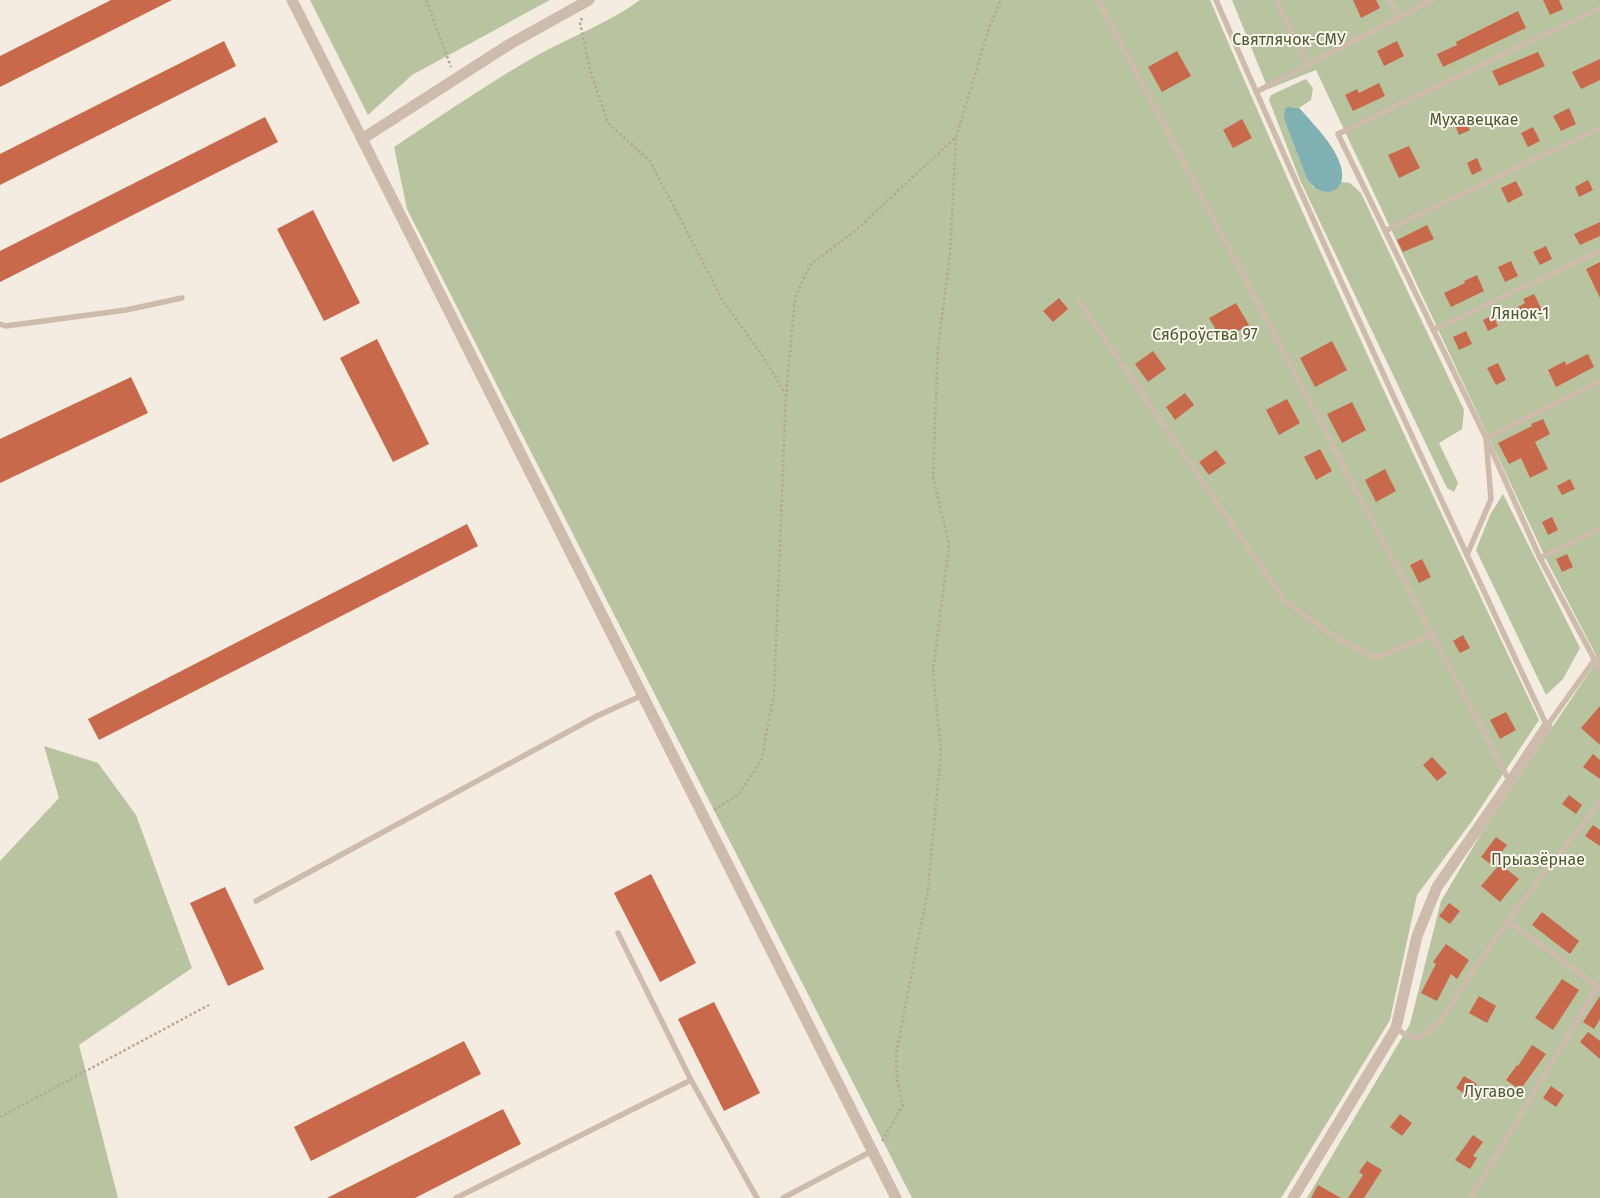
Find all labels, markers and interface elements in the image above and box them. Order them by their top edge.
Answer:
park label: Святлячок-СМУ [1232,30,1346,49]
park label: Мухавецкае [1429,110,1519,129]
park label: Лянок-1 [1491,304,1549,323]
park label: Сяброўства 97 [1152,325,1258,344]
park label: Прыазёрнае [1491,850,1585,869]
park label: Лугавое [1464,1082,1524,1101]

